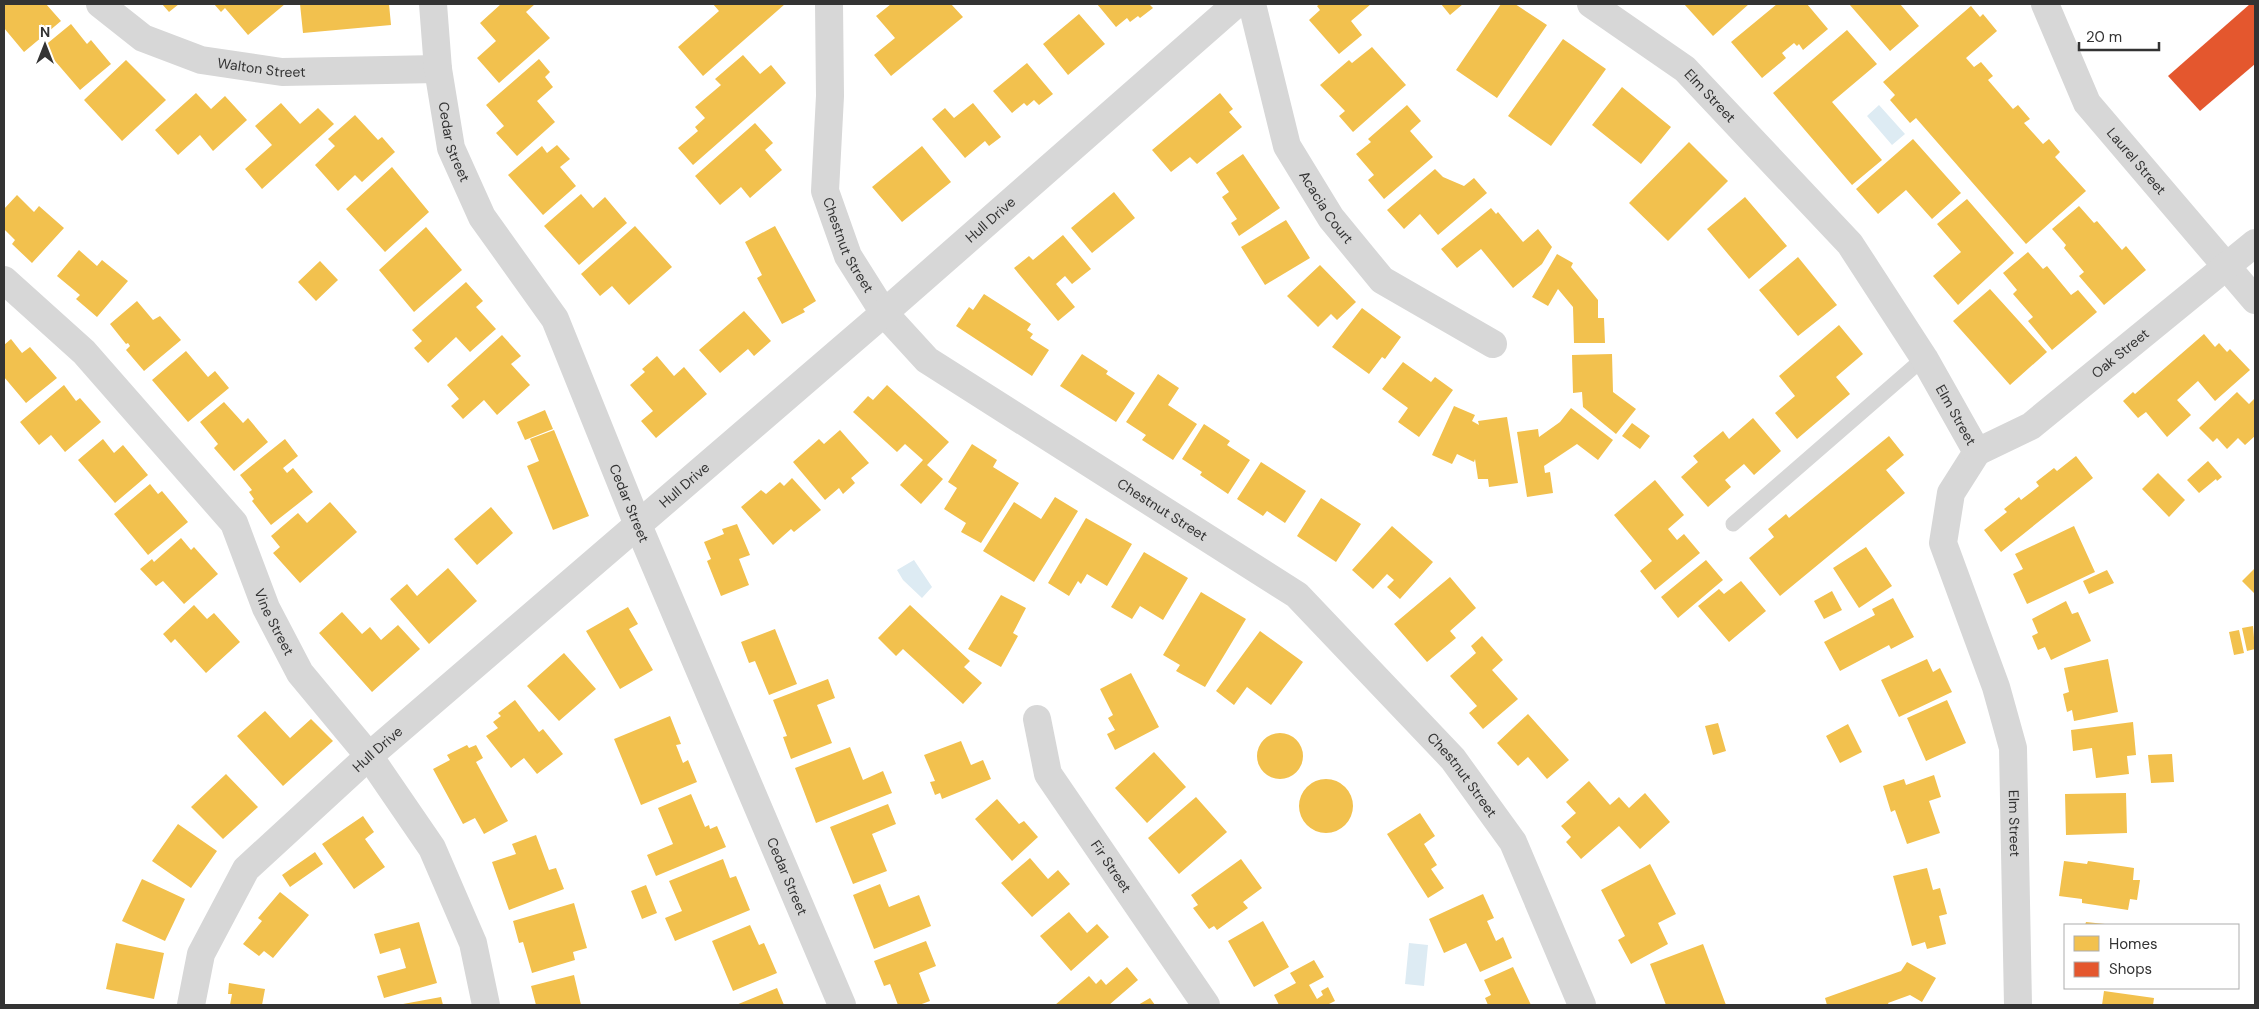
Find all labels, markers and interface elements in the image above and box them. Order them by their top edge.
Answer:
north arrow [20,20,70,70]
scale bar [2079,20,2159,52]
text: N [40,23,50,41]
text: 20 m [2086,27,2122,47]
street label: Walton Street [216,54,306,81]
street label: Elm Street [1681,65,1740,126]
street label: Cedar Street [435,100,474,185]
street label: Laurel Street [2103,124,2170,198]
street label: Acacia Court [1295,167,1357,247]
street label: Hull Drive [962,193,1019,246]
street label: Chestnut Street [819,195,878,296]
street label: Oak Street [2088,324,2153,382]
street label: Elm Street [1932,381,1980,448]
street label: Hull Drive [655,458,713,511]
street label: Cedar Street [605,461,653,545]
street label: Chestnut Street [1114,474,1211,545]
street label: Vine Street [251,586,298,658]
street label: Hull Drive [349,722,406,776]
street label: Chestnut Street [1423,728,1501,821]
street label: Elm Street [2005,790,2024,857]
street label: Cedar Street [763,834,812,918]
street label: Fir Street [1087,837,1135,896]
legend [2064,924,2239,989]
text: Homes [2109,934,2158,954]
text: Shops [2109,959,2152,979]

